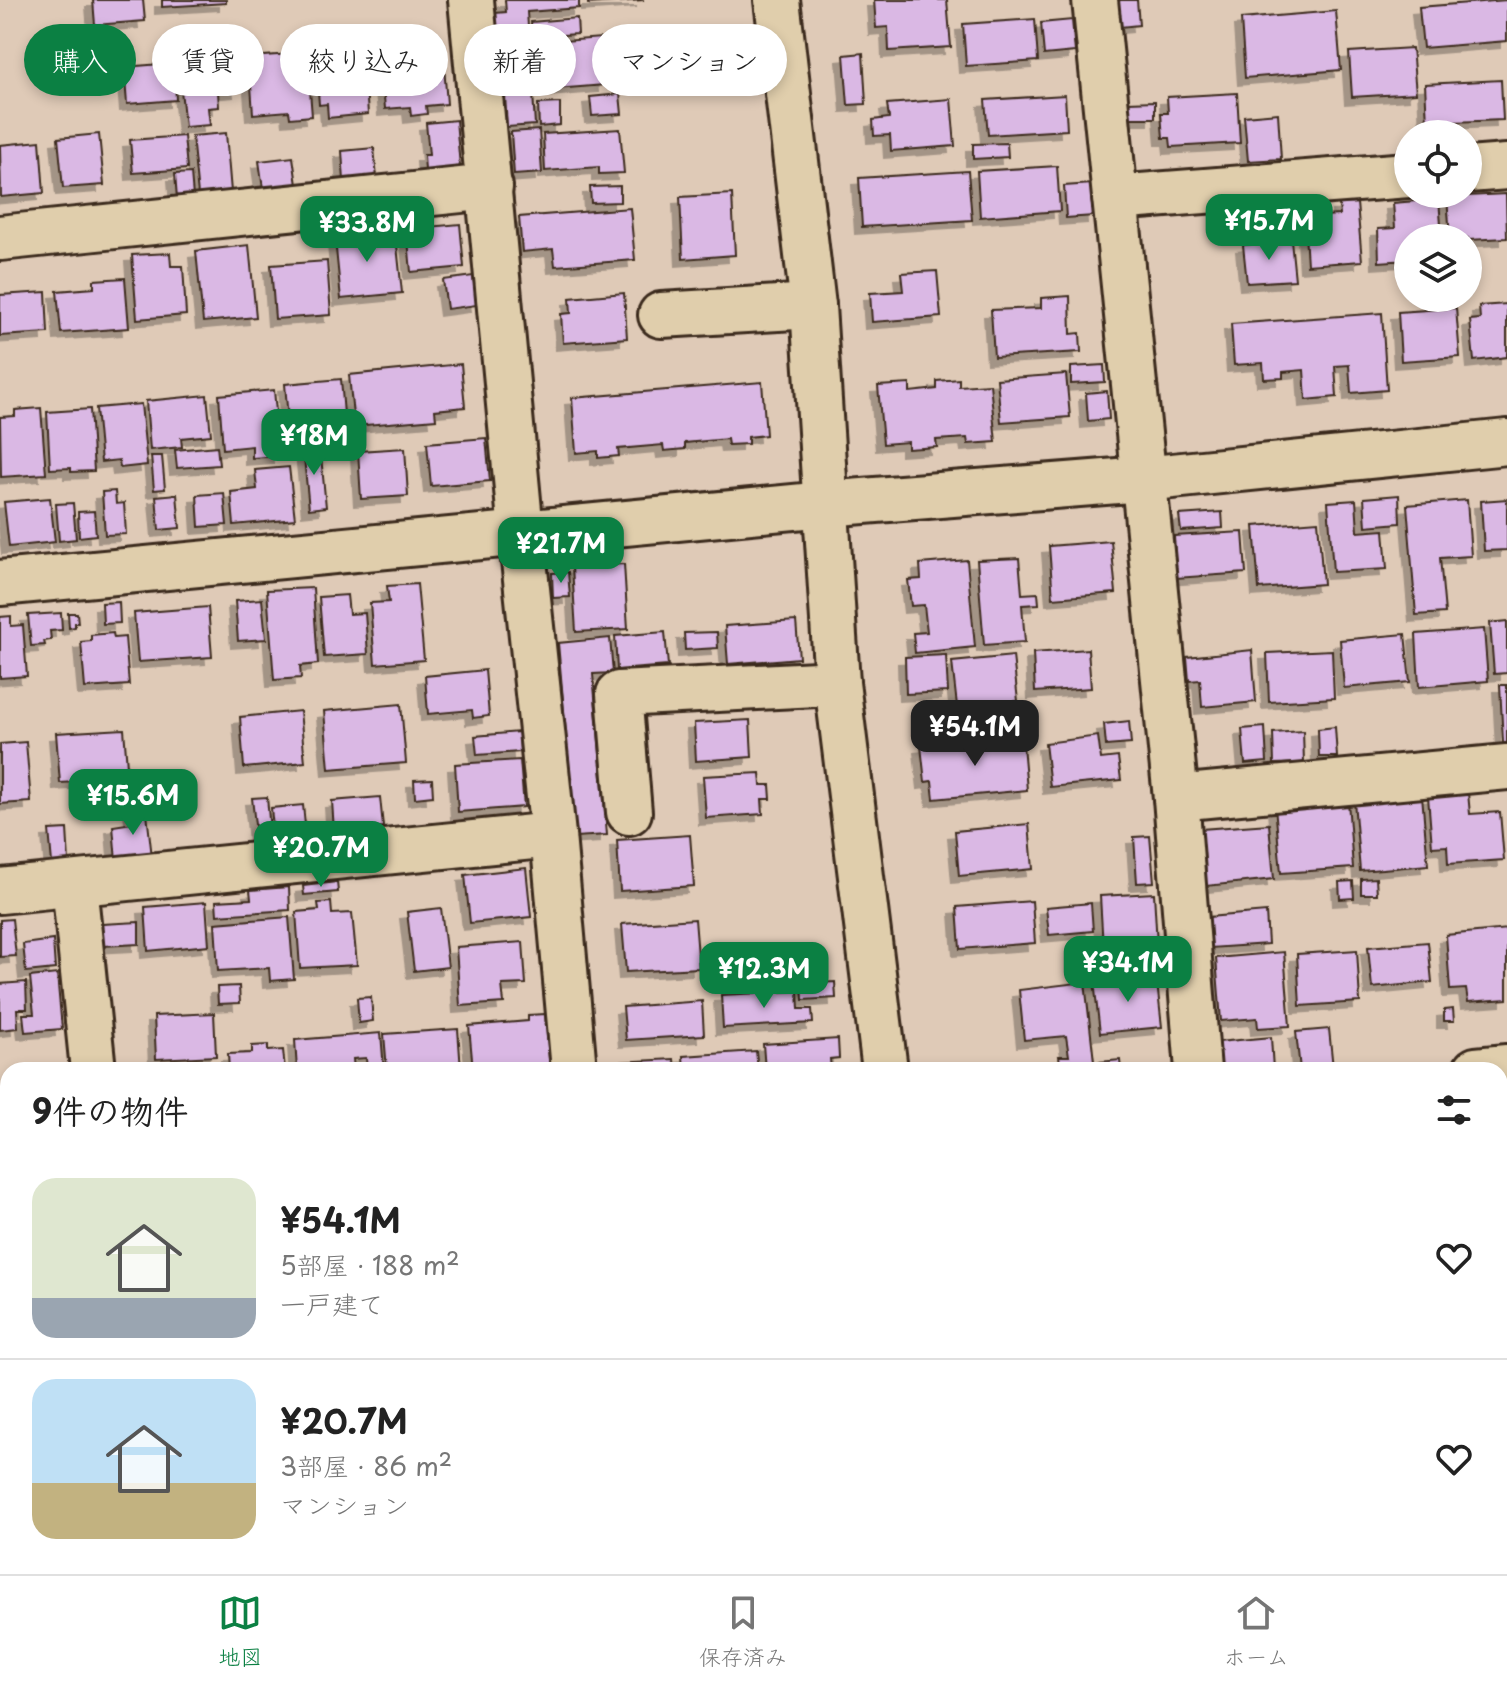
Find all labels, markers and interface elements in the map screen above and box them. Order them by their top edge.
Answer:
chip: 購入 [24,24,136,96]
chip: 賃貸 [152,24,264,96]
chip: 絞り込み [280,24,448,96]
chip: 新着 [464,24,576,96]
chip: マンション [592,24,787,96]
map controls [1394,120,1482,312]
button: locate [1394,120,1482,208]
pin: ¥15.7M [1204,194,1334,262]
pin: ¥33.8M [302,196,432,264]
text: ¥15.7M [1224,200,1314,239]
text: ¥33.8M [318,202,416,241]
button: layers [1394,224,1482,312]
pin: ¥18M [267,409,361,477]
text: ¥18M [279,415,349,454]
pin: ¥21.7M [496,517,626,585]
text: ¥21.7M [516,523,606,562]
pin: ¥54.1M [910,700,1040,768]
text: ¥54.1M [929,706,1021,745]
pin: ¥15.6M [68,769,198,837]
text: ¥15.6M [87,775,179,814]
pin: ¥20.7M [256,821,386,889]
text: ¥20.7M [272,827,370,866]
pin: ¥34.1M [1063,936,1193,1004]
pin: ¥12.3M [699,942,829,1010]
text: ¥34.1M [1082,942,1174,981]
text: ¥12.3M [718,948,810,987]
text: 9件の物件 [32,1084,188,1136]
icon: filters [1432,1088,1476,1132]
text: ¥54.1M [280,1193,401,1245]
icon: home [96,1210,192,1306]
icon: heart [1432,1236,1476,1280]
text: 5部屋 · 188 m² [280,1245,460,1284]
text: 一戸建て [280,1284,384,1323]
text: ¥20.7M [280,1394,408,1446]
icon: home [96,1411,192,1507]
icon: heart [1432,1437,1476,1481]
text: 3部屋 · 86 m² [280,1446,452,1485]
text: マンション [280,1485,409,1524]
tab: 地図 [218,1591,262,1672]
tab: 保存済み [699,1591,787,1672]
tab: ホーム [1224,1591,1289,1672]

